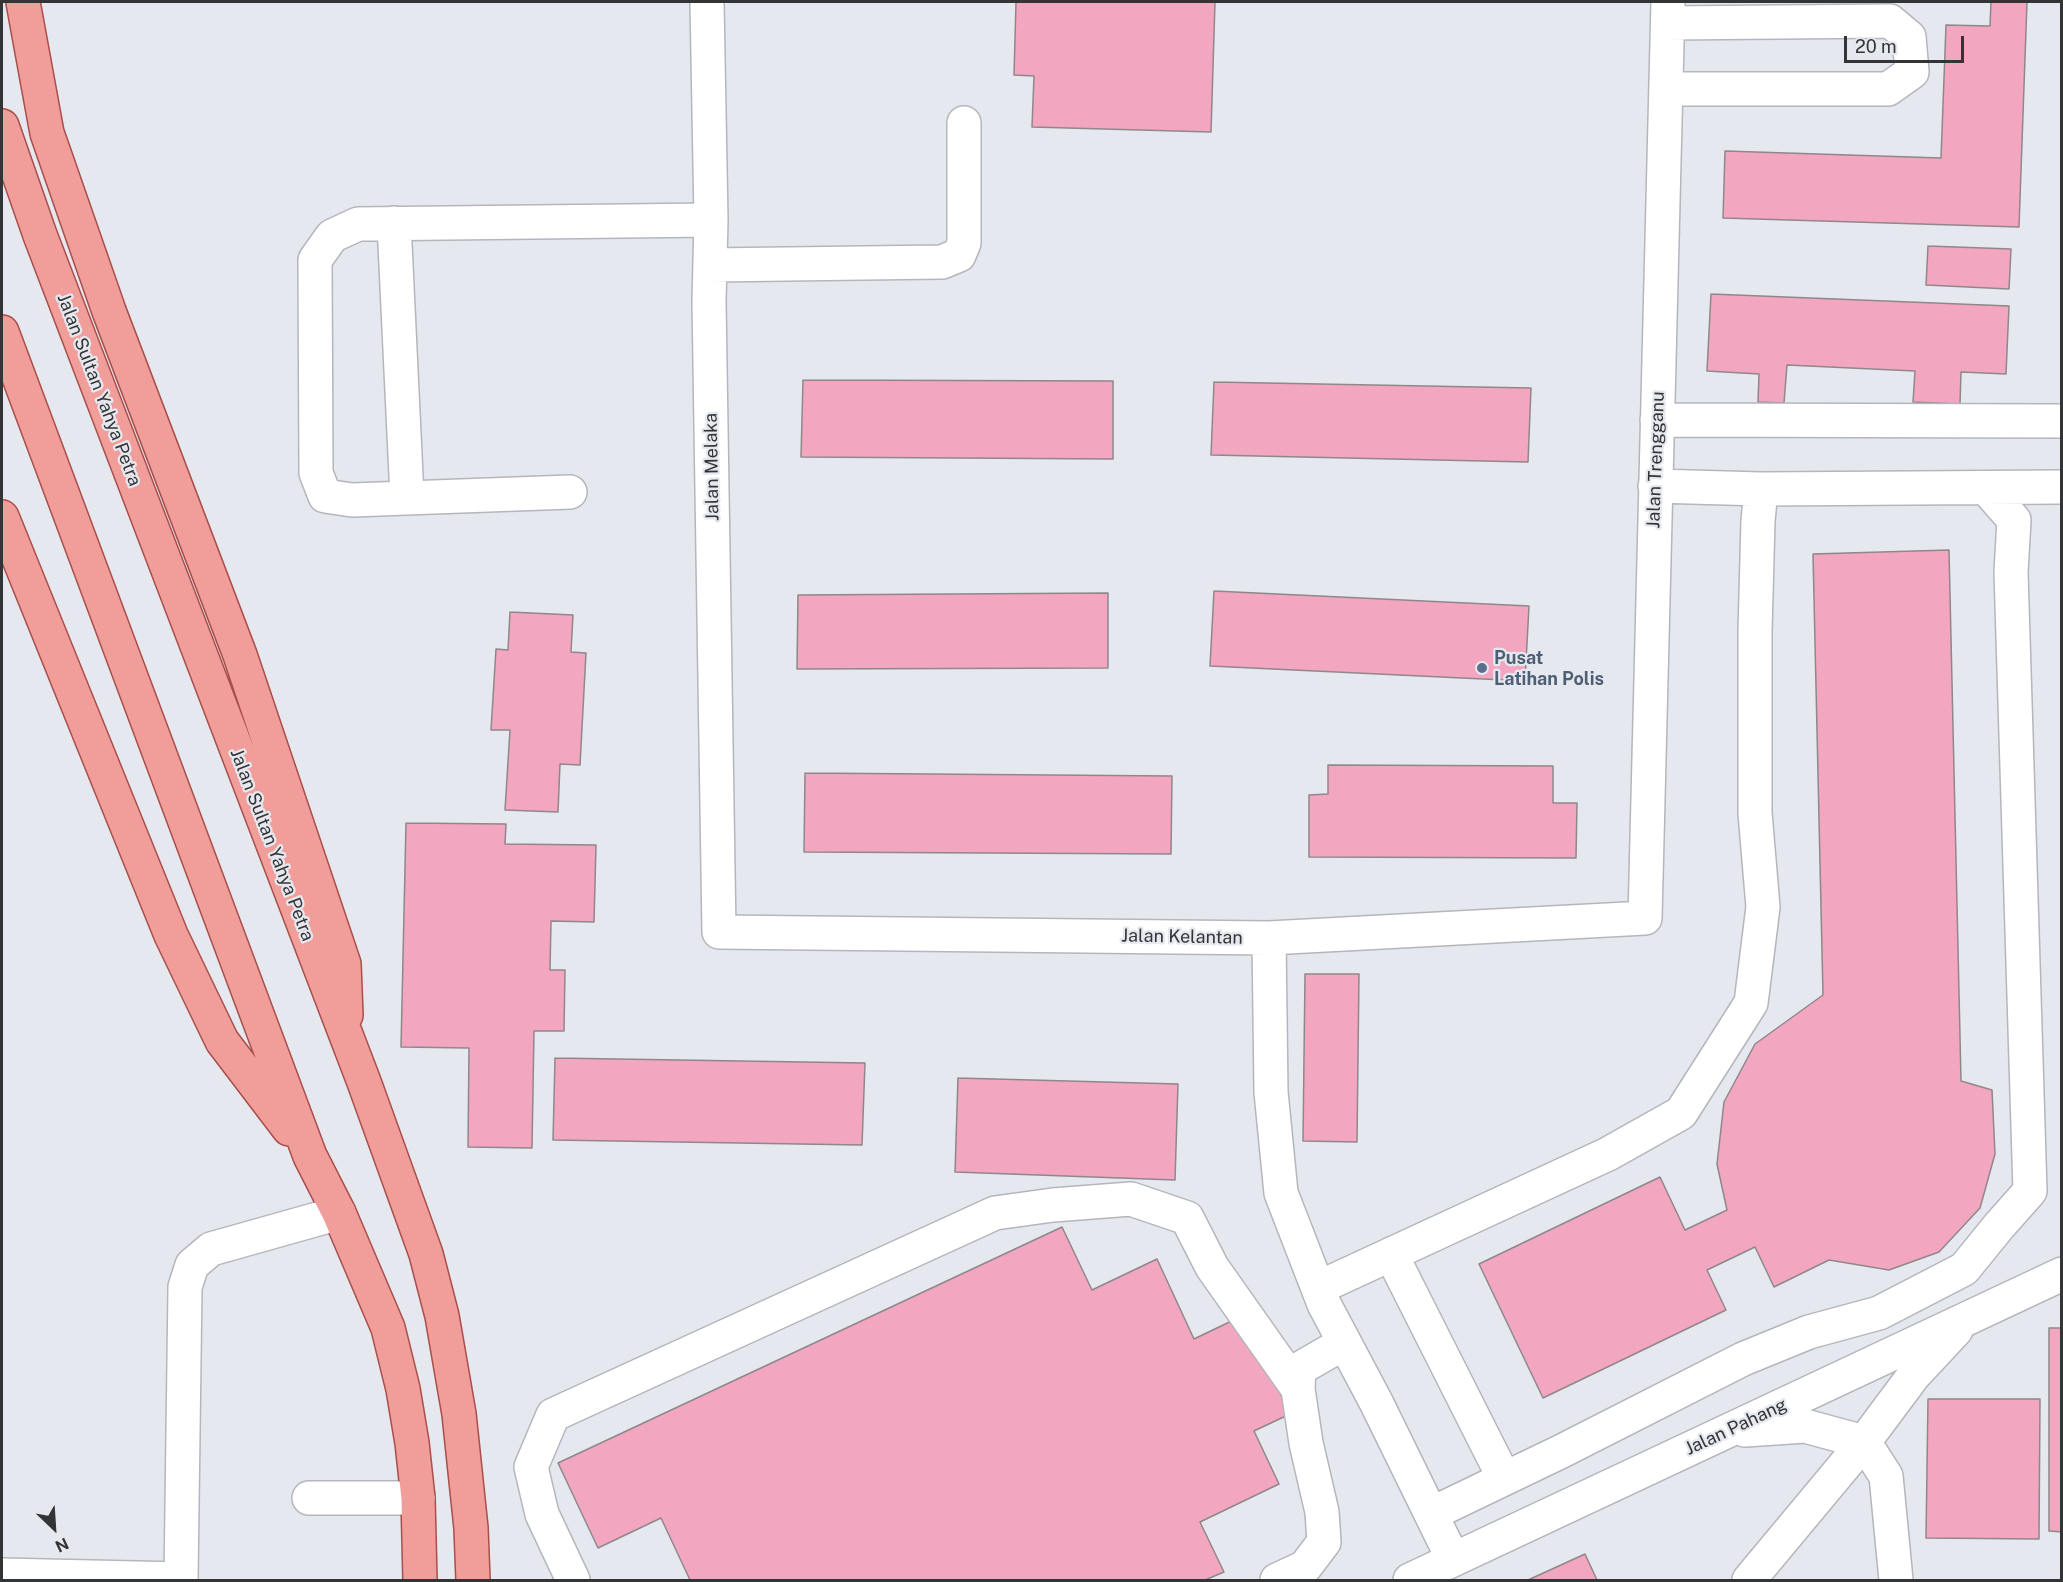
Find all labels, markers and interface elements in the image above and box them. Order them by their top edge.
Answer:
scale bar [1847,24,1967,62]
text: 20 m [1855,36,1897,57]
street label: Jalan Sultan Yahya Petra [52,291,146,489]
street label: Jalan Trengganu [1643,391,1669,529]
street label: Jalan Melaka [700,413,724,521]
place label: Pusat Latihan Polis [1494,647,1604,690]
marker: Pusat Latihan Polis [1475,661,1489,675]
street label: Jalan Sultan Yahya Petra [225,746,319,944]
street label: Jalan Kelantan [1121,925,1243,949]
street label: Jalan Pahang [1682,1394,1790,1460]
north arrow [24,1498,84,1558]
text: N [52,1534,72,1556]

